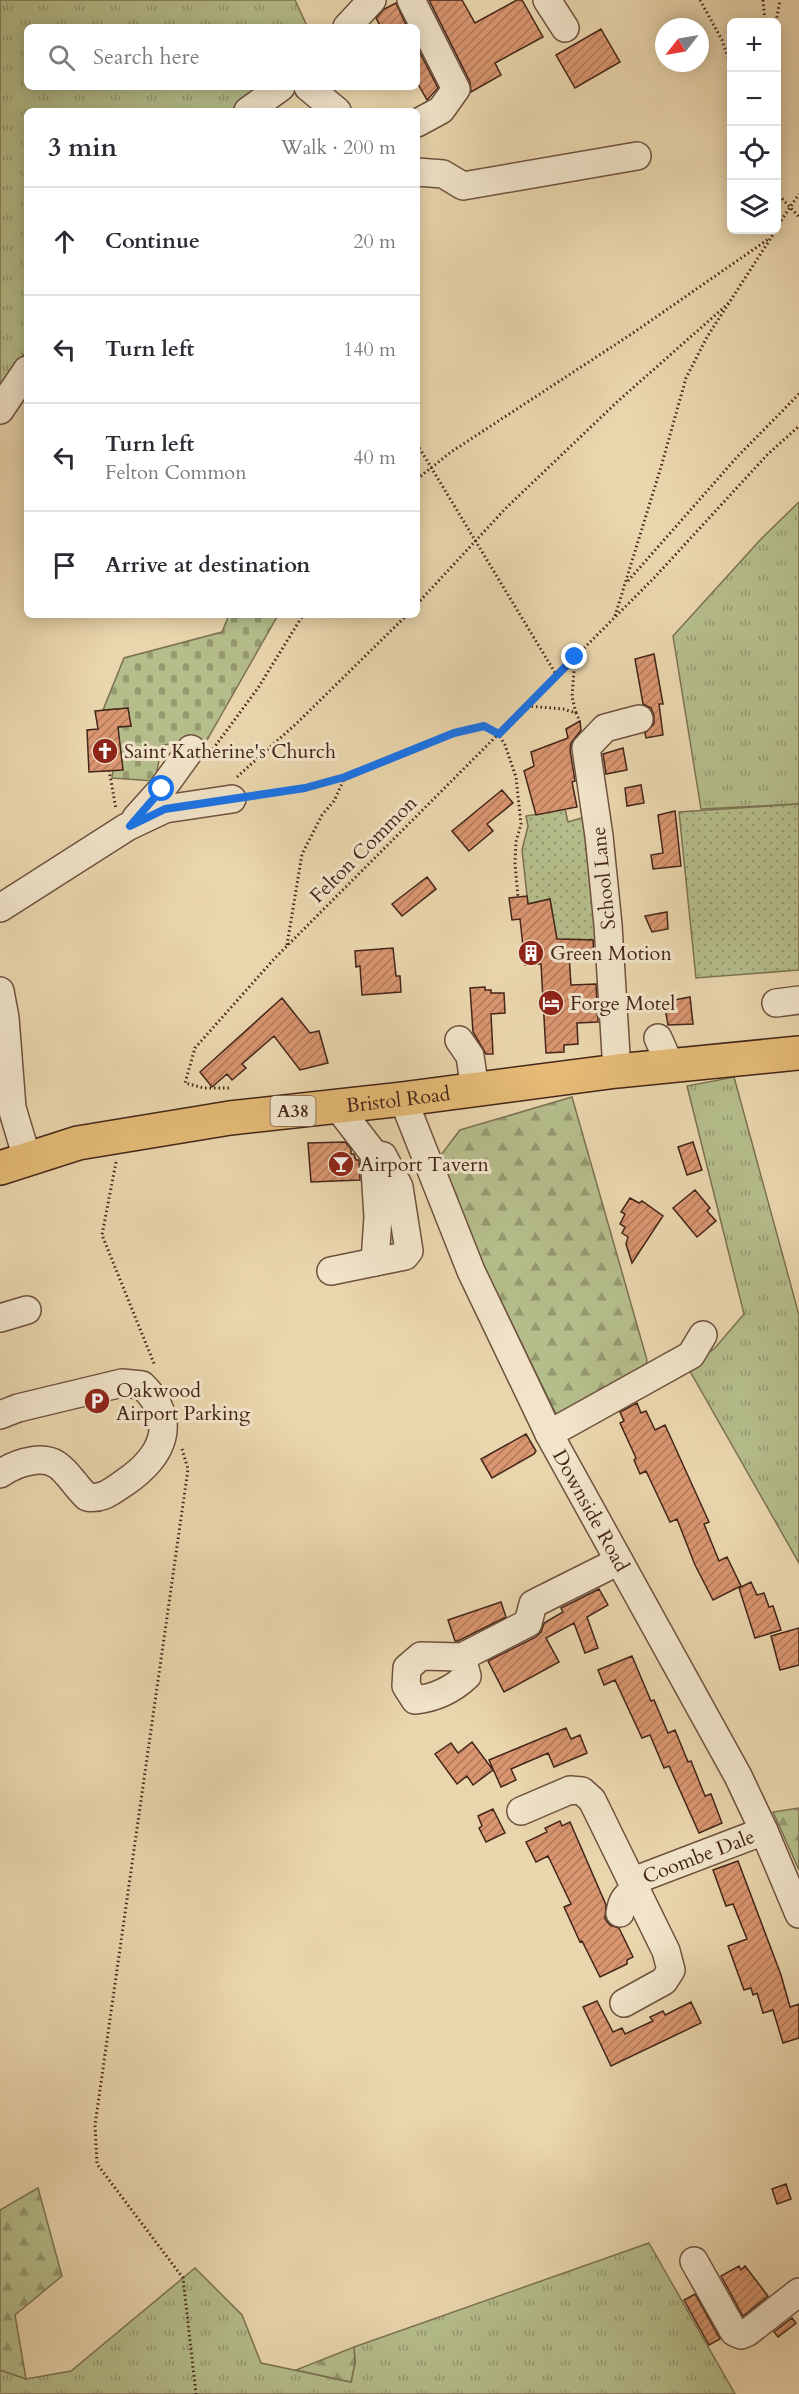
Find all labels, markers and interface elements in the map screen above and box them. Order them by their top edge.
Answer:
north arrow [655,18,709,72]
map controls [727,18,781,234]
button: + [727,18,781,72]
search box [24,24,420,90]
icon: search [45,41,78,74]
text: Search here [93,42,200,72]
button: − [727,72,781,126]
button: locate [727,126,781,180]
text: 3 min [48,130,117,165]
text: Walk · 200 m [281,134,396,161]
button: layers [727,180,781,234]
icon: ahead [48,225,81,258]
text: Continue [105,226,200,256]
text: 20 m [353,228,396,255]
icon: left [48,333,81,366]
text: Turn left [105,334,194,364]
text: 140 m [343,336,396,363]
text: Turn left [105,429,194,459]
icon: left [48,441,81,474]
text: 40 m [353,444,396,471]
text: Felton Common [105,459,247,486]
icon: arrive [48,549,81,582]
text: Arrive at destination [105,550,310,580]
route end [561,643,587,669]
church icon: Saint Katherine's Church [90,736,120,766]
place label: Saint Katherine's Church [124,738,336,765]
route start [148,775,174,801]
street label: Felton Common [304,789,423,909]
street label: School Lane [585,825,622,931]
building icon: Green Motion [516,938,546,968]
place label: Green Motion [550,940,672,967]
hotel icon: Forge Motel [536,988,566,1018]
place label: Forge Motel [570,990,675,1017]
street label: Bristol Road [345,1080,452,1119]
road number: A38 [270,1096,316,1126]
bar icon: Airport Tavern [326,1149,356,1179]
place label: Airport Tavern [360,1151,489,1178]
place label: Oakwood Airport Parking [116,1377,251,1427]
parking icon: Oakwood Airport Parking [82,1386,112,1416]
street label: Downside Road [546,1445,636,1577]
street label: Coombe Dale [639,1823,759,1890]

